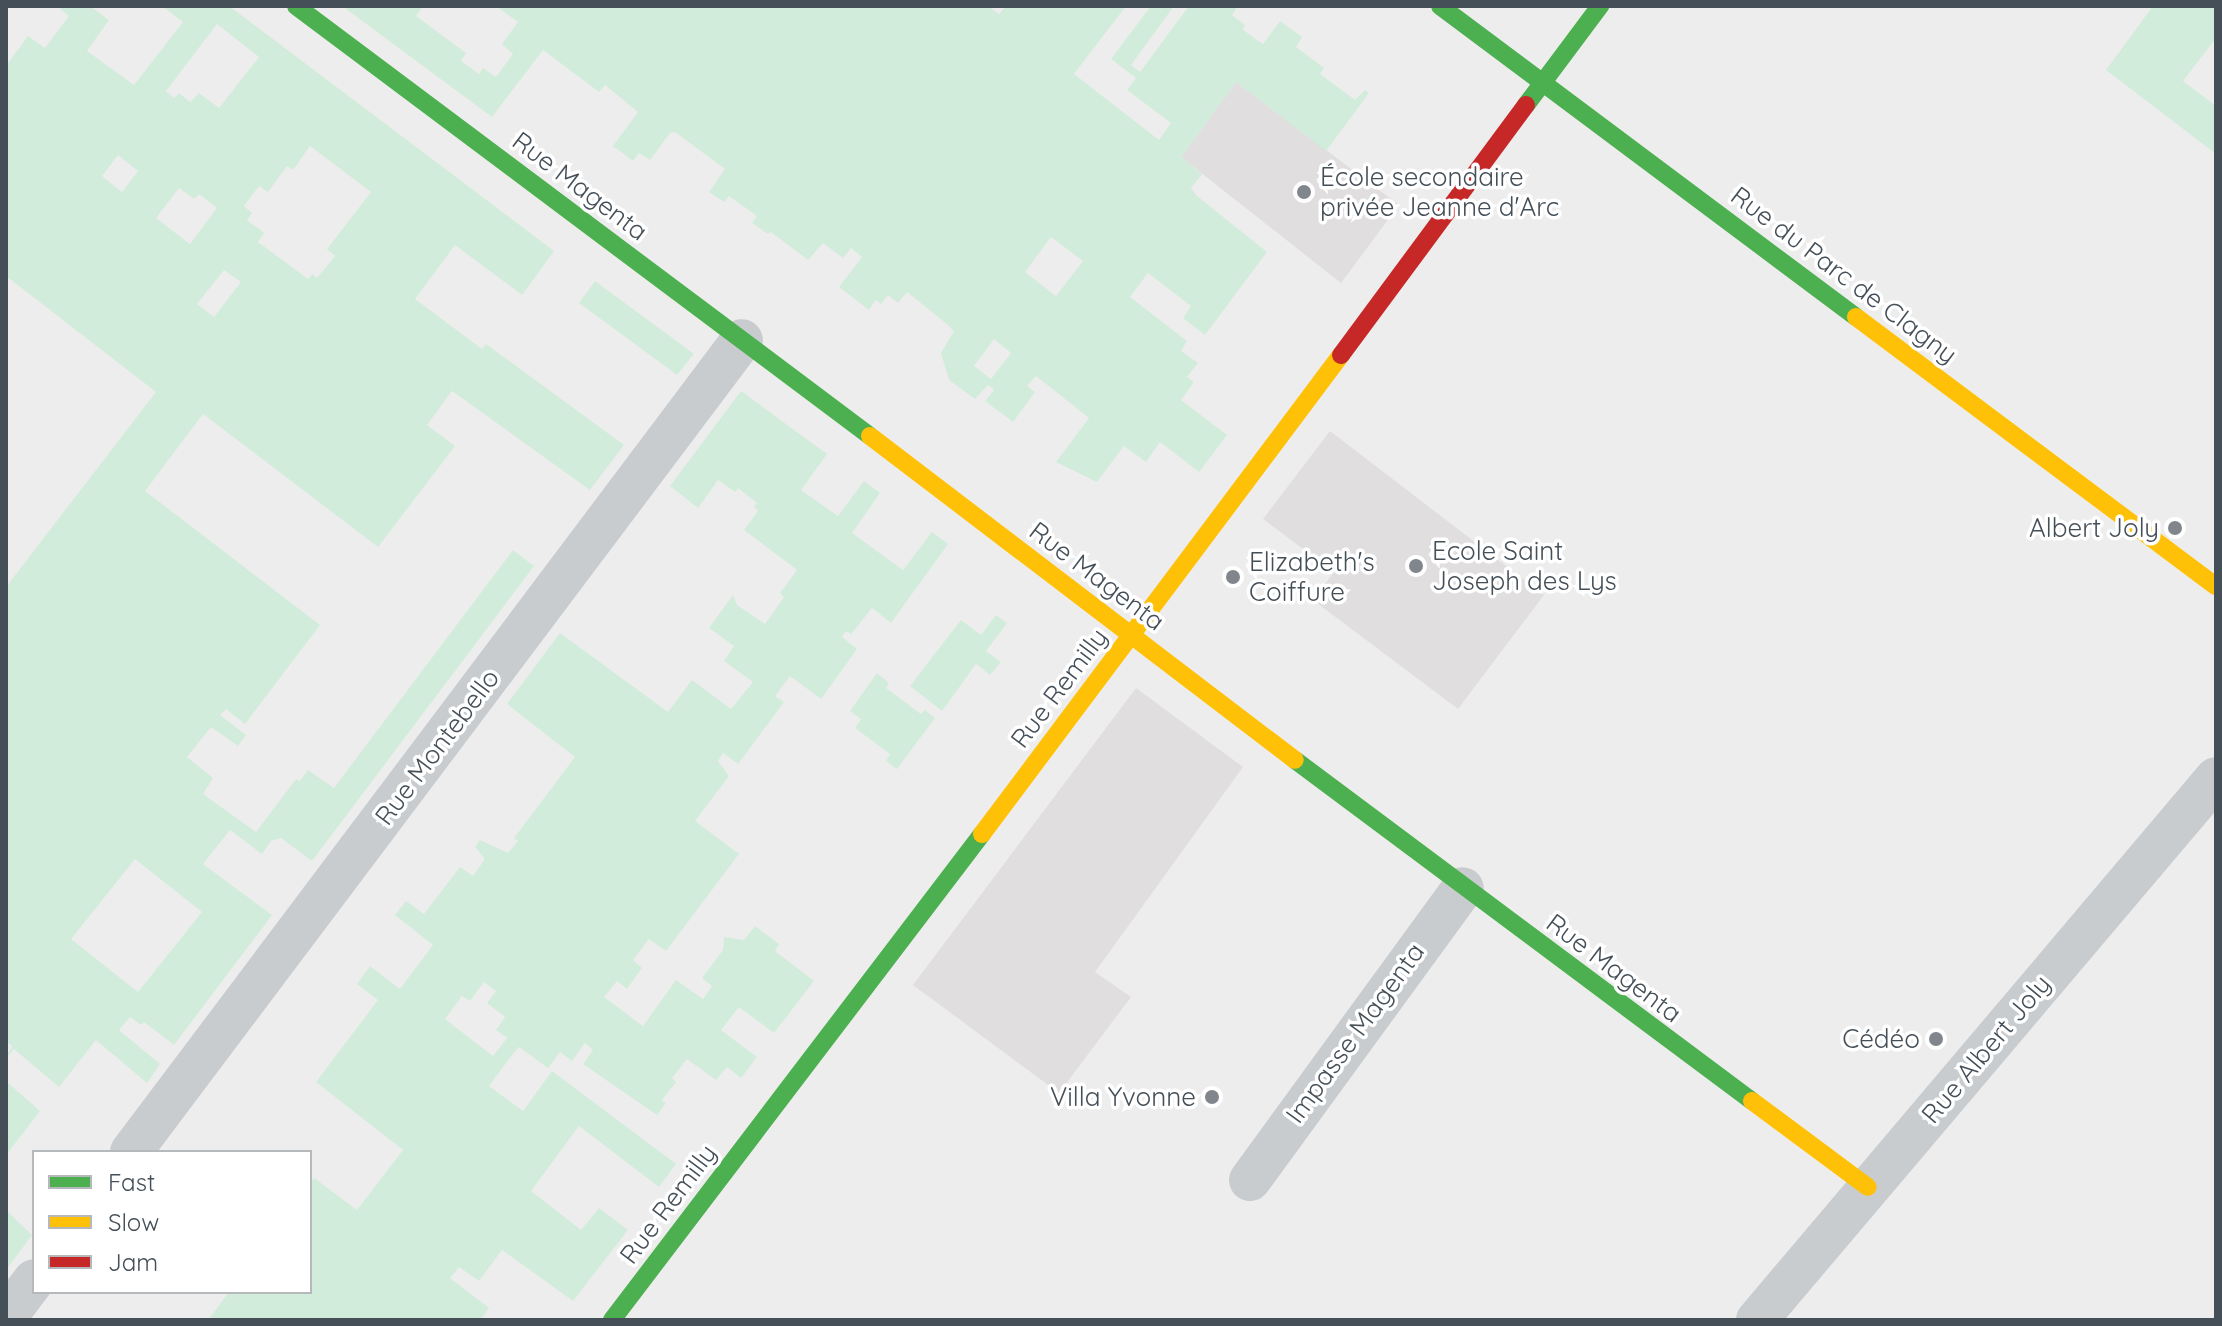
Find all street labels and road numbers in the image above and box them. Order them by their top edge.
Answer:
street label: Rue Magenta [506,125,654,247]
street label: Rue du Parc de Clagny [1725,180,1963,370]
street label: Rue Magenta [1023,515,1171,637]
street label: Rue Remilly [1004,622,1114,754]
street label: Rue Montebello [368,663,506,831]
street label: Rue Magenta [1540,907,1688,1029]
street label: Impasse Magenta [1279,937,1431,1129]
street label: Rue Albert Joly [1915,969,2057,1129]
street label: Rue Remilly [613,1138,723,1270]

